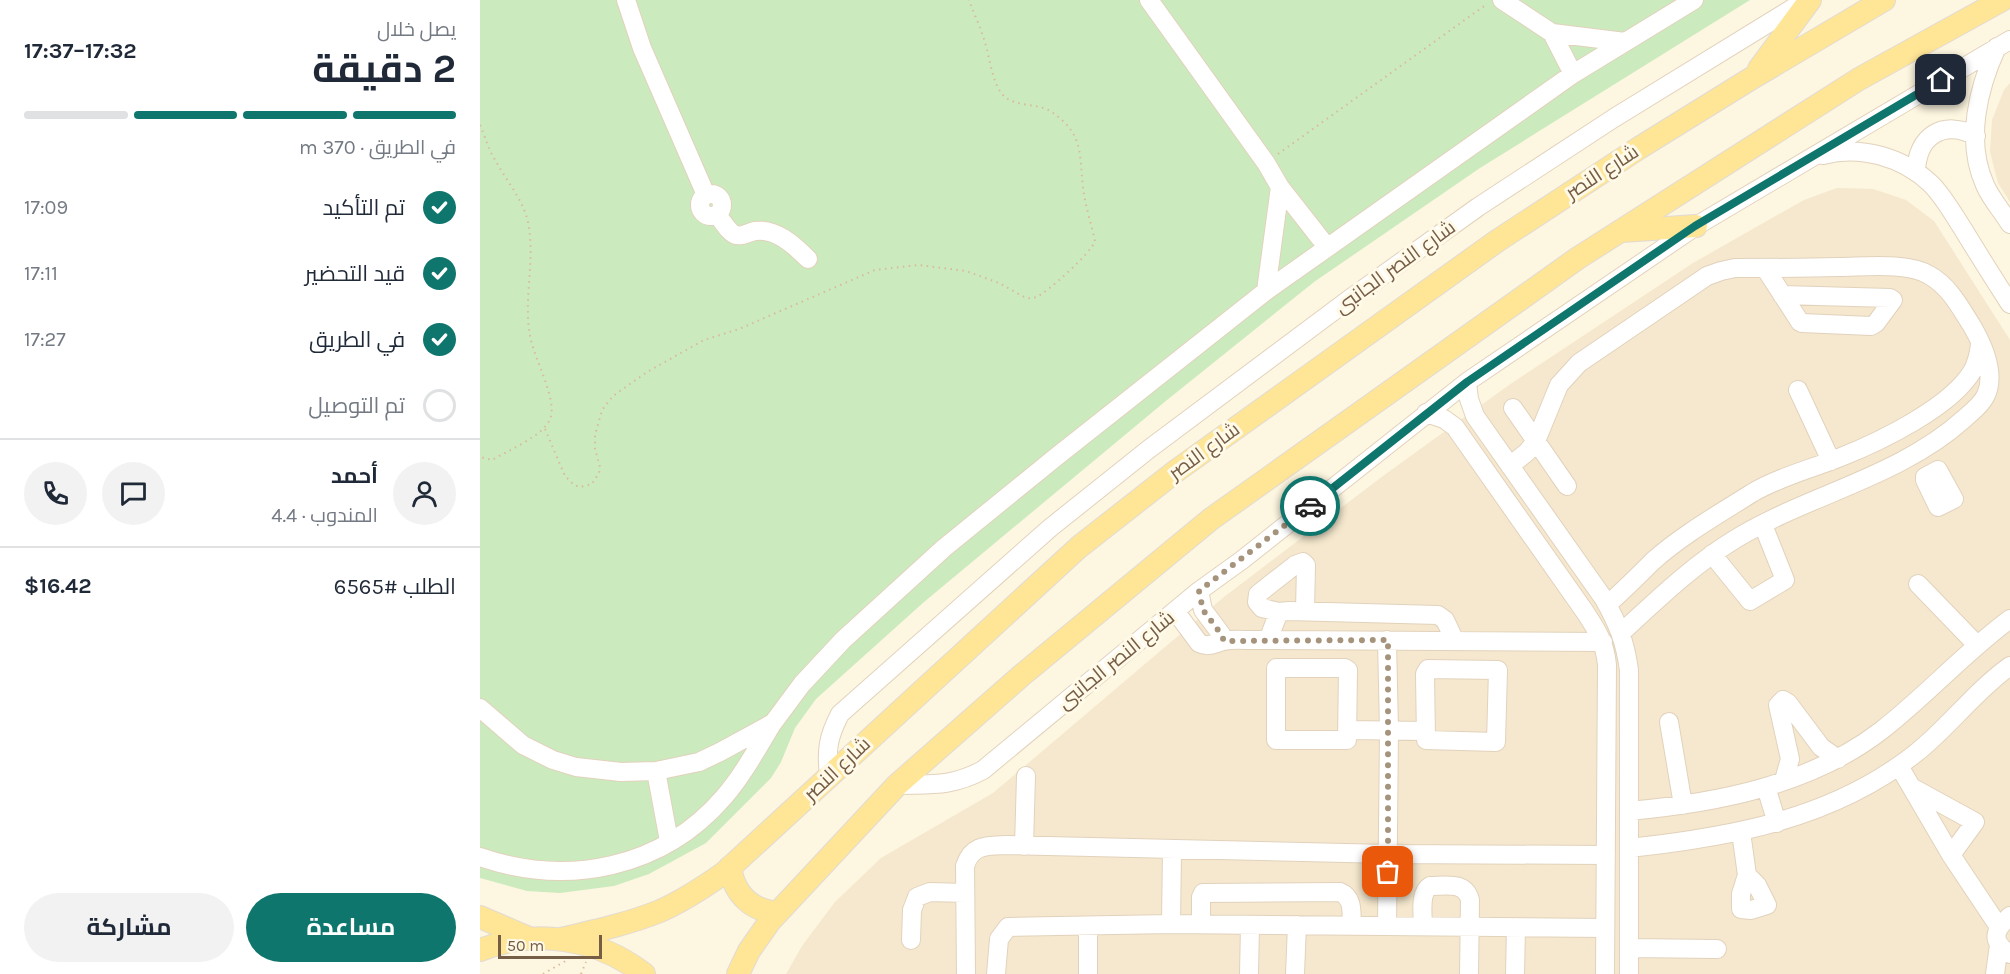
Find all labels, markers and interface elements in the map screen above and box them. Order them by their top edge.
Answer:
text: يصل خلال [377,18,456,41]
text: 17:32–17:37 [24,38,137,64]
text: 2 دقيقة [312,46,456,92]
pin [1915,54,1966,105]
icon: home [1924,63,1957,96]
text: في الطريق · 370 m [299,136,456,159]
street label: شارع النصر [1560,140,1644,206]
icon: check [423,191,456,224]
text: تم التأكيد [322,195,405,221]
text: 17:09 [24,196,68,219]
street label: شارع النصر الجانبى [1330,215,1461,320]
icon: check [423,257,456,290]
text: قيد التحضير [305,261,405,287]
text: 17:11 [24,262,58,285]
icon: check [423,323,456,356]
text: في الطريق [309,327,405,353]
text: 17:27 [24,328,66,351]
text: تم التوصيل [308,393,405,419]
street label: شارع النصر [1163,417,1245,487]
button: phone [24,462,87,525]
button: chat [102,462,165,525]
button: person [393,462,456,525]
text: أحمد [331,463,378,489]
courier [1280,476,1340,536]
icon: car [1294,490,1327,523]
text: المندوب · 4.4 [271,504,378,527]
text: $16.42 [24,573,92,599]
text: الطلب #6565 [334,574,456,600]
street label: شارع النصر الجانبى [1053,606,1180,716]
street label: شارع النصر [798,732,876,808]
pin [1362,846,1413,897]
icon: bag [1371,855,1404,888]
button: مشاركة [24,893,234,962]
button: مساعدة [246,893,456,962]
scale bar [498,932,602,960]
text: 50 m [507,936,544,955]

